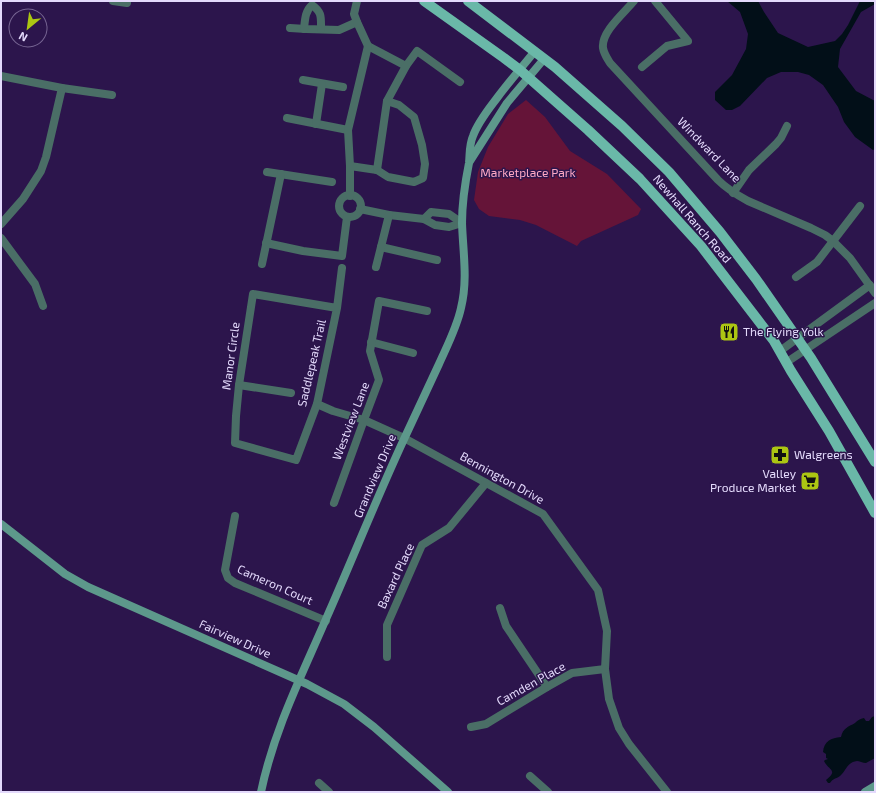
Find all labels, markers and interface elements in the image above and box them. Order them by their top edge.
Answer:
north arrow [8,8,48,48]
text: N [16,30,30,45]
street label: Windward Lane [675,114,744,185]
park label: Marketplace Park [480,165,576,179]
street label: Newhall Ranch Road [651,171,735,265]
street label: Saddlepeak Trail [294,317,328,408]
street label: Manor Circle [218,321,242,391]
restaurant icon: The Flying Yolk [718,321,740,343]
place label: The Flying Yolk [743,324,824,338]
street label: Westview Lane [329,380,371,462]
street label: Grandview Drive [350,432,398,519]
pharmacy icon: Walgreens [769,444,791,466]
place label: Walgreens [794,447,853,461]
street label: Bennington Drive [458,448,547,506]
place label: Valley Produce Market [710,466,797,494]
supermarket icon: Valley Produce Market [799,470,821,492]
street label: Baxard Place [374,541,416,611]
street label: Cameron Court [235,561,316,607]
street label: Fairview Drive [197,616,274,660]
street label: Camden Place [494,658,567,708]

